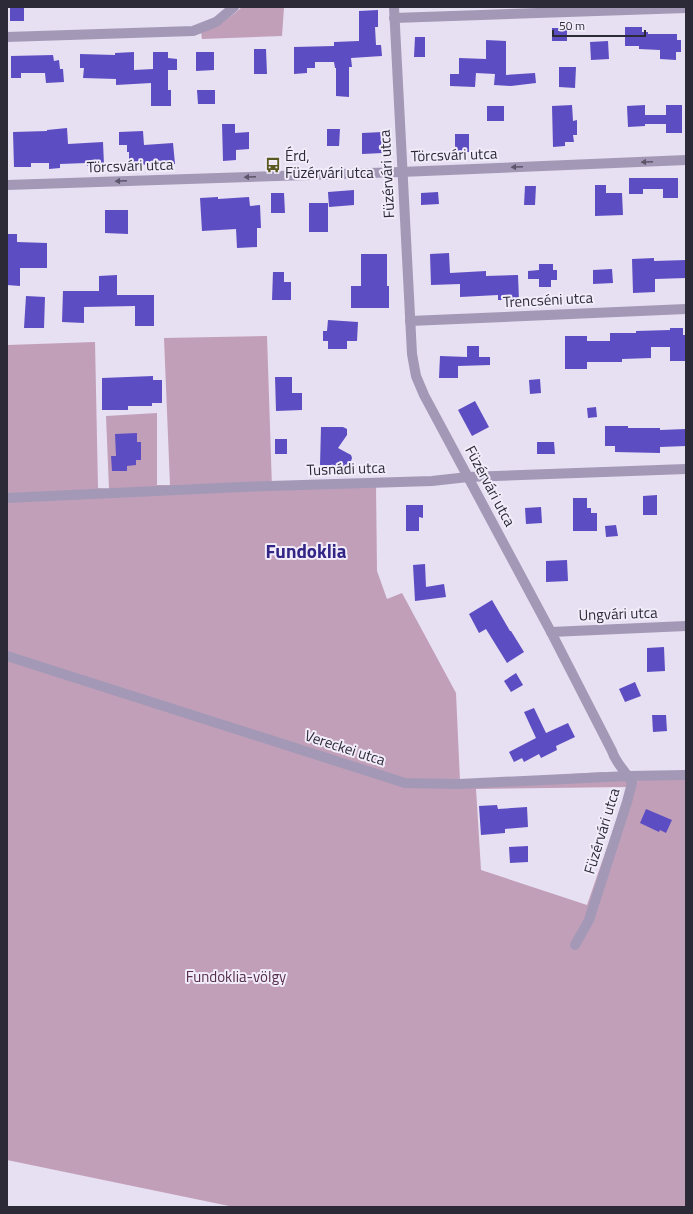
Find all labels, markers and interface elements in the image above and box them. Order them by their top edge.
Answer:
scale bar [553,12,645,38]
text: 50 m [559,16,585,35]
street label: Füzérvári utca [373,129,400,219]
street label: Törcsvári utca [410,141,498,168]
place label: Érd, Füzérvári utca [285,144,374,184]
street label: Törcsvári utca [86,152,174,179]
bus stop icon: Érd, Füzérvári utca [264,156,282,174]
one-way arrow [641,158,653,165]
one-way arrow [510,164,523,170]
one-way arrow [244,173,256,180]
one-way arrow [114,178,127,184]
street label: Trencséni utca [502,286,594,313]
street label: Füzérvári utca [459,441,522,531]
street label: Tusnádi utca [306,456,386,481]
district label: Fundoklia [266,536,347,565]
street label: Ungvári utca [578,601,658,626]
street label: Vereckei utca [302,724,389,771]
street label: Füzérvári utca [578,785,626,877]
park label: Fundoklia-völgy [186,965,286,988]

